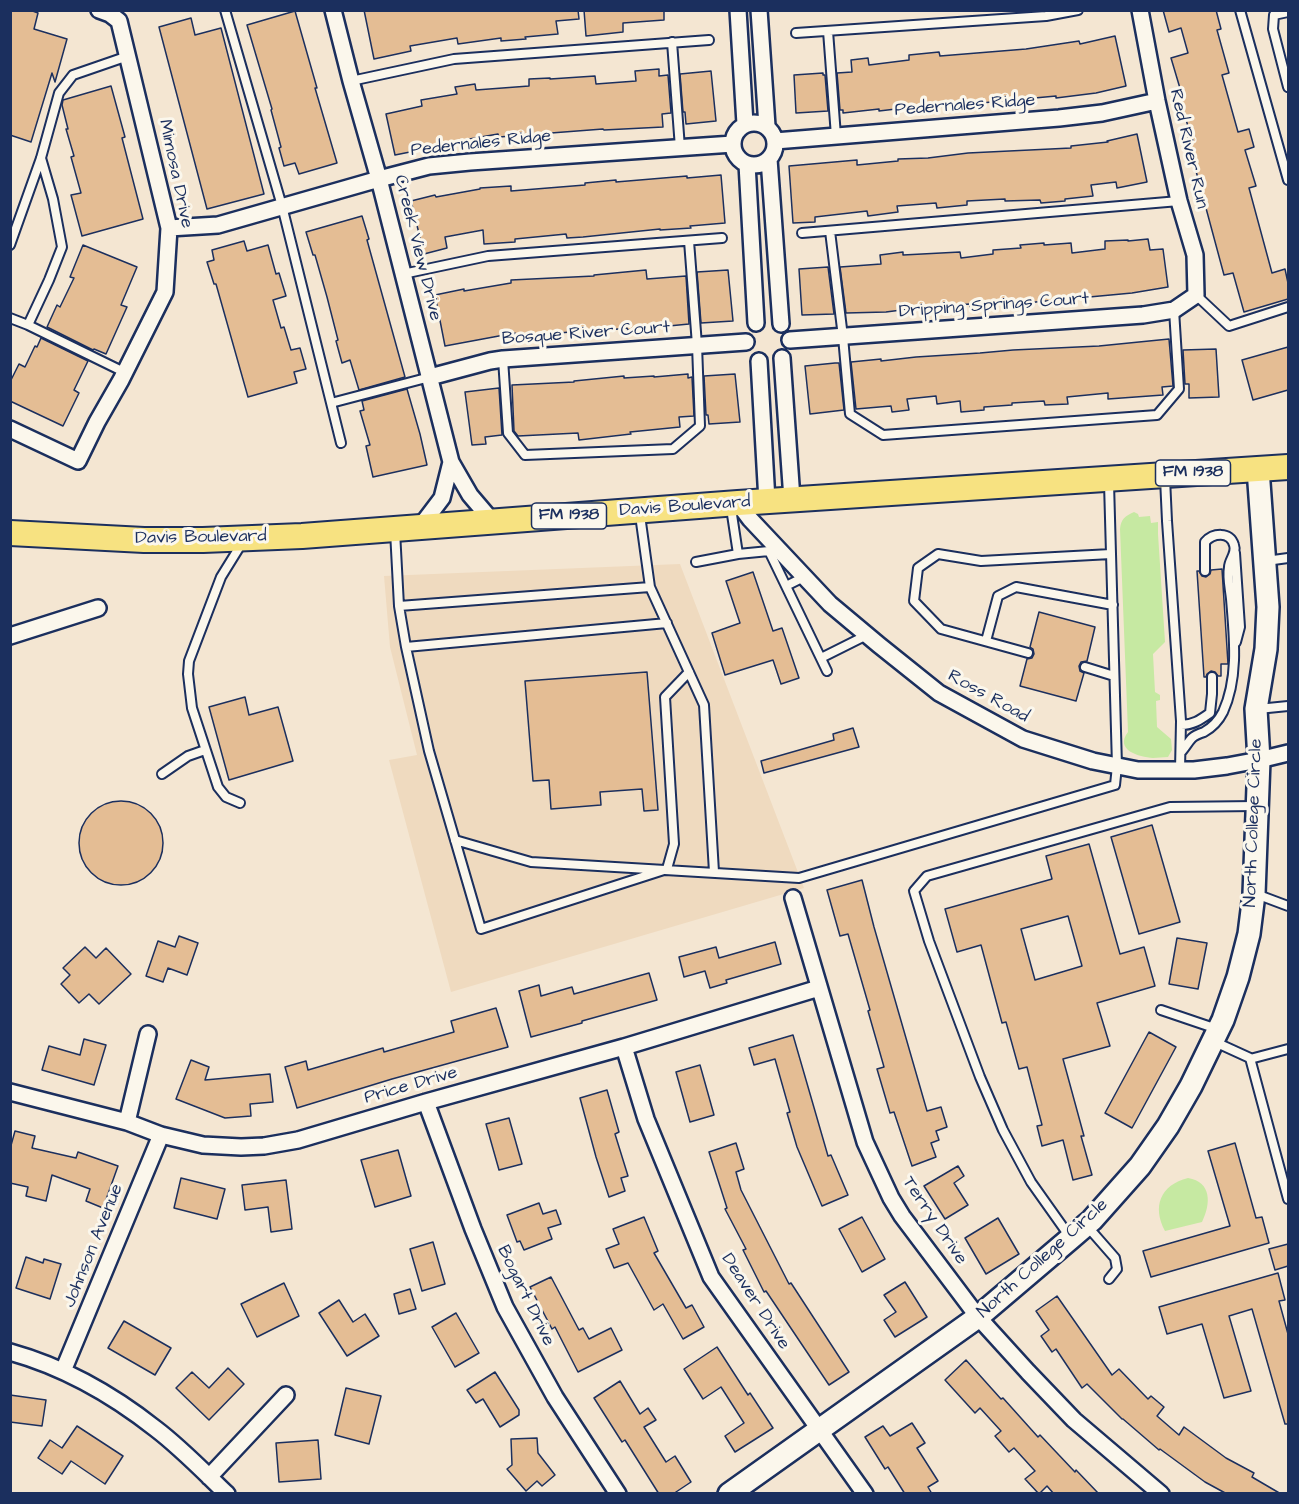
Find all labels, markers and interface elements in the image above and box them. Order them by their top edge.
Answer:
street label: Red River Run [1164,87,1212,211]
street label: Pedernales Ridge [894,90,1036,122]
street label: Mimosa Drive [153,118,197,230]
street label: Pedernales Ridge [410,126,552,162]
street label: Creek View Drive [388,173,446,323]
street label: Dripping Springs Court [898,289,1090,323]
street label: Bosque River Court [501,317,671,351]
road number: FM 1938 [1156,460,1230,486]
street label: Davis Boulevard [619,492,751,522]
road number: FM 1938 [532,503,606,529]
street label: Davis Boulevard [135,526,267,550]
street label: Ross Road [944,666,1032,728]
street label: North College Circle [1240,738,1268,908]
street label: Price Drive [362,1062,460,1110]
street label: Terry Drive [897,1173,971,1269]
street label: Johnson Avenue [59,1181,129,1311]
street label: North College Circle [973,1195,1113,1323]
street label: Bogart Drive [491,1242,559,1350]
street label: Deaver Drive [716,1250,794,1354]

